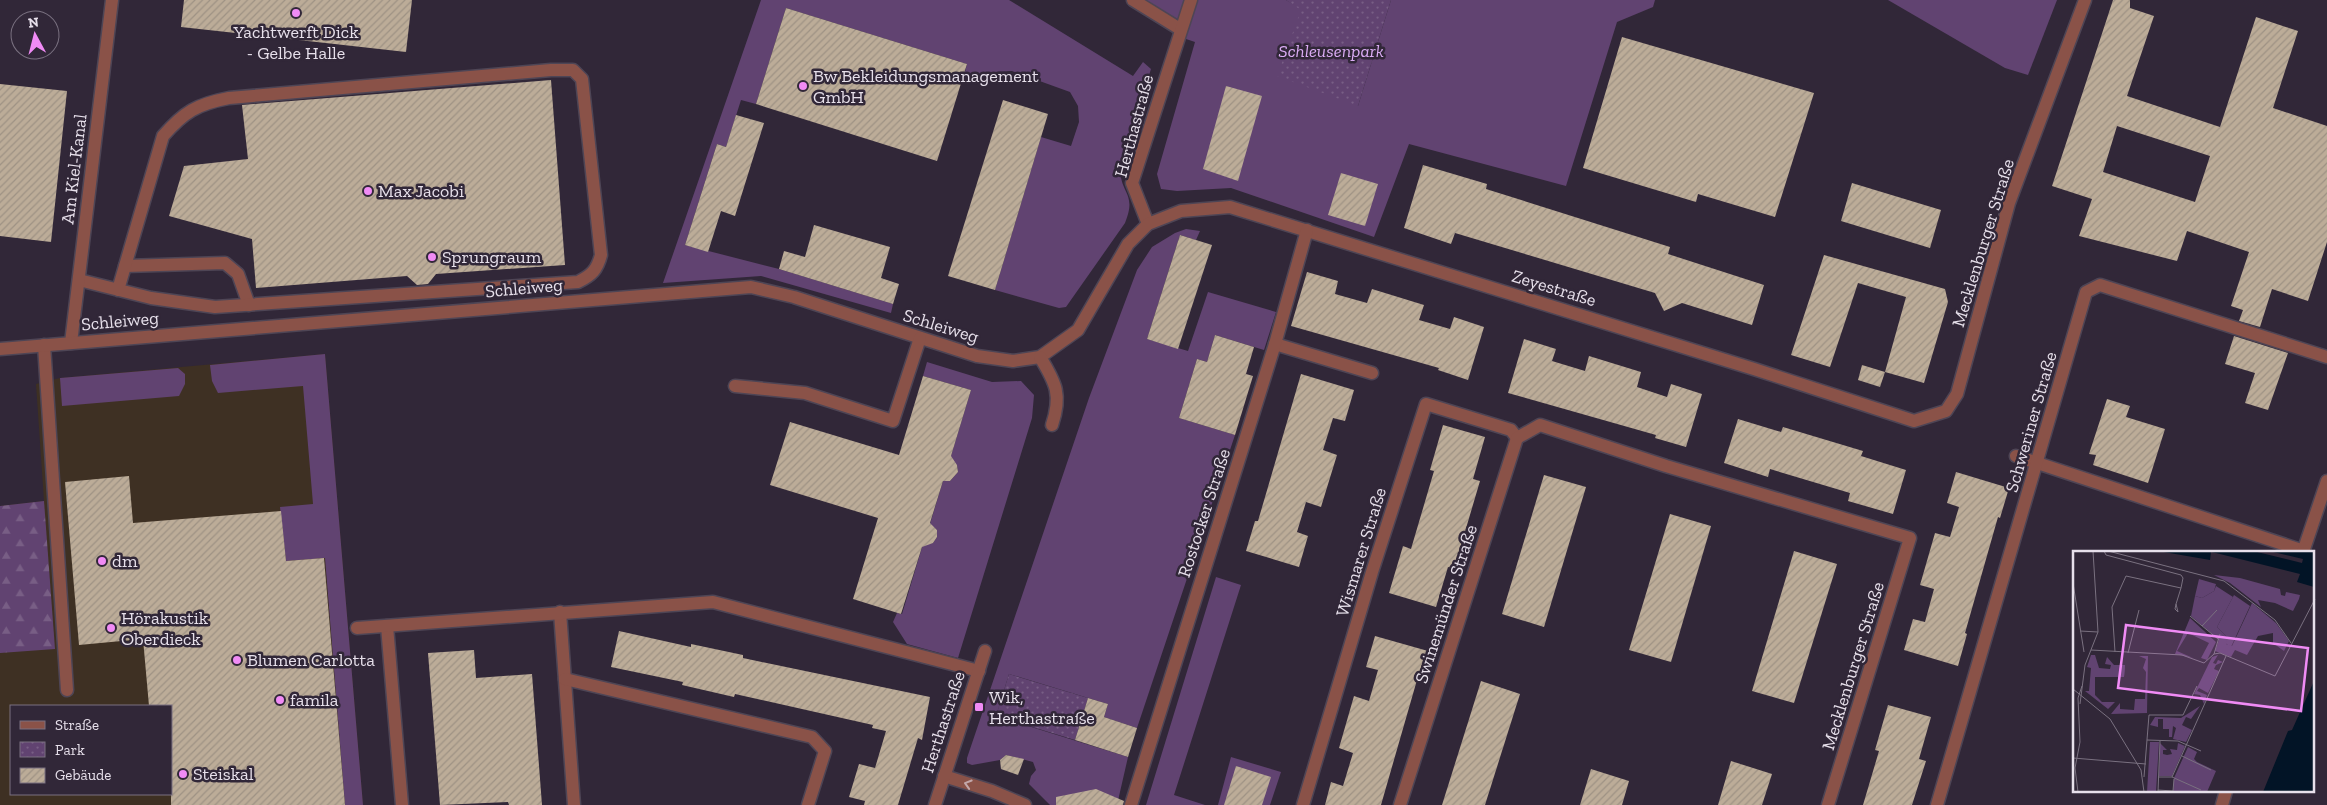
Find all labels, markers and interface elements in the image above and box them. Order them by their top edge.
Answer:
marker: Yachtwerft Dick - Gelbe Halle [290,7,302,19]
north arrow [10,10,60,60]
text: N [27,13,40,32]
place label: Yachtwerft Dick - Gelbe Halle [232,21,359,64]
park label: Schleusenpark [1278,40,1384,62]
place label: Bw Bekleidungsmanagement GmbH [813,65,1039,108]
street label: Herthastraße [1110,72,1158,180]
marker: Bw Bekleidungsmanagement GmbH [797,80,809,92]
street label: Am Kiel-Kanal [56,113,92,225]
street label: Mecklenburger Straße [1947,156,2019,330]
place label: Max Jacobi [378,180,464,202]
marker: Max Jacobi [362,185,374,197]
place label: Sprungraum [442,246,542,268]
marker: Sprungraum [426,251,438,263]
street label: Zeyestraße [1509,265,1599,311]
street label: Schleiweg [484,274,564,302]
street label: Schleiweg [900,304,982,348]
street label: Schleiweg [80,307,160,335]
street label: Schweriner Straße [2000,349,2062,495]
street label: Rostocker Straße [1173,446,1235,580]
street label: Wismarer Straße [1331,485,1391,619]
street label: Swinemünder Straße [1410,522,1482,686]
place label: dm [112,550,138,572]
inset map [2073,551,2314,792]
marker: dm [96,555,108,567]
street label: Mecklenburger Straße [1817,579,1889,753]
place label: Hörakustik Oberdieck [121,607,209,650]
marker: Hörakustik Oberdieck [105,622,117,634]
place label: Blumen Carlotta [247,649,375,671]
marker: Blumen Carlotta [231,654,243,666]
street label: Herthastraße [916,668,970,776]
place label: Wik, Herthastraße [989,686,1095,729]
place label: famila [290,689,339,711]
marker: famila [274,694,286,706]
marker: Wik, Herthastraße [973,701,985,713]
legend [10,705,172,795]
text: Straße [55,716,99,734]
text: Park [55,741,85,759]
place label: Steiskal [193,763,254,785]
text: Gebäude [55,766,111,784]
marker: Steiskal [177,768,189,780]
one-way arrow [964,779,973,789]

